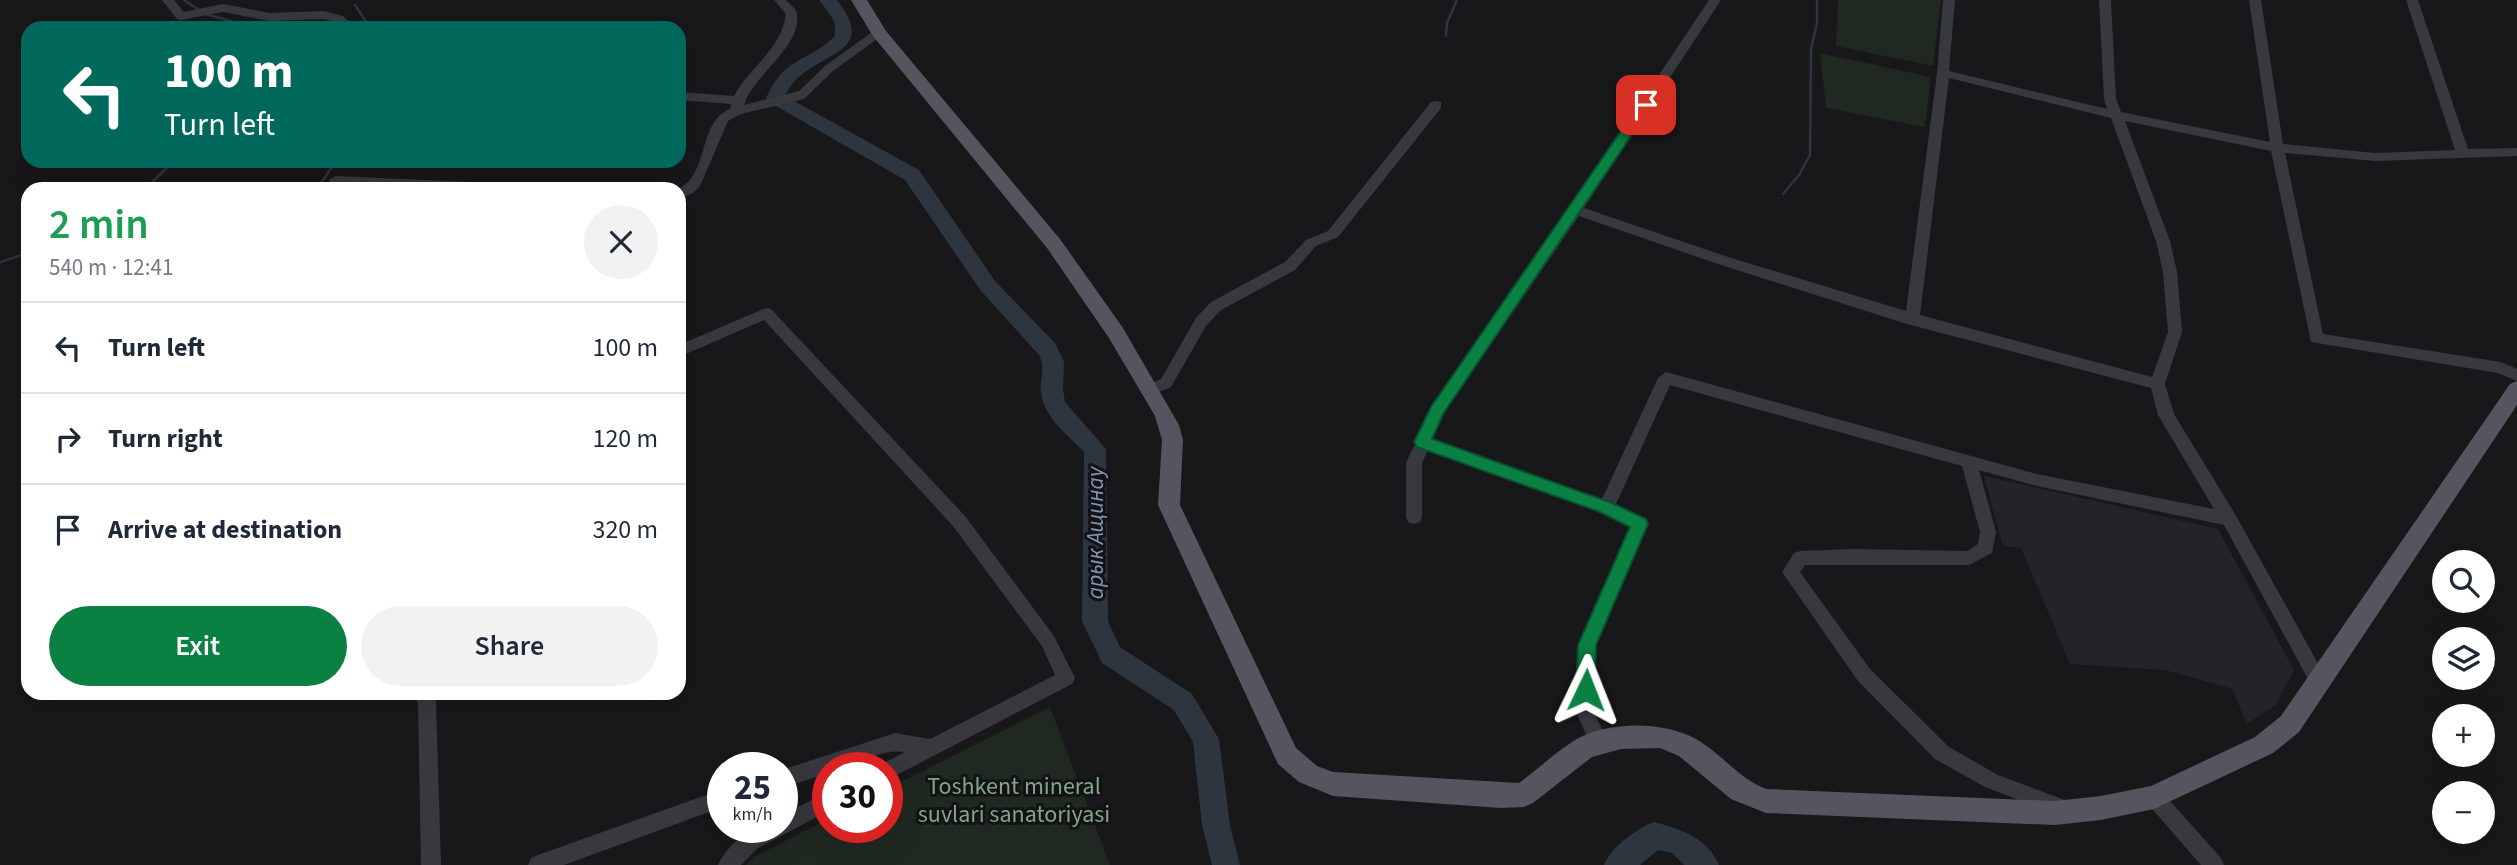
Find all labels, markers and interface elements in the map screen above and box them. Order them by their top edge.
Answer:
text: 100 m [164,37,293,107]
icon: left [49,49,140,140]
pin [1616,75,1676,135]
icon: arrive [1627,86,1665,124]
text: Turn left [164,102,275,148]
text: 2 min [49,195,149,255]
button: close [584,205,658,279]
text: 540 m · 12:41 [49,251,173,284]
icon: left [49,329,87,367]
text: Turn left [108,329,205,366]
text: 100 m [592,329,658,366]
icon: right [49,420,87,458]
text: Turn right [108,420,223,457]
text: 120 m [592,420,658,457]
water label: арык Ащинау [1079,465,1112,599]
icon: arrive [49,511,87,549]
text: Arrive at destination [108,511,342,548]
text: 320 m [592,511,658,548]
map controls [2432,550,2495,844]
button: search [2432,550,2495,613]
button: Exit [49,606,347,686]
button: Share [361,606,658,686]
button: layers [2432,627,2495,690]
position arrow [1549,653,1623,727]
button: + [2432,704,2495,767]
speed limit sign: 30 [812,752,903,843]
text: 25 [734,763,771,813]
park label: Toshkent mineral suvlari sanatoriyasi [918,769,1110,832]
button: − [2432,781,2495,844]
text: km/h [733,802,772,827]

